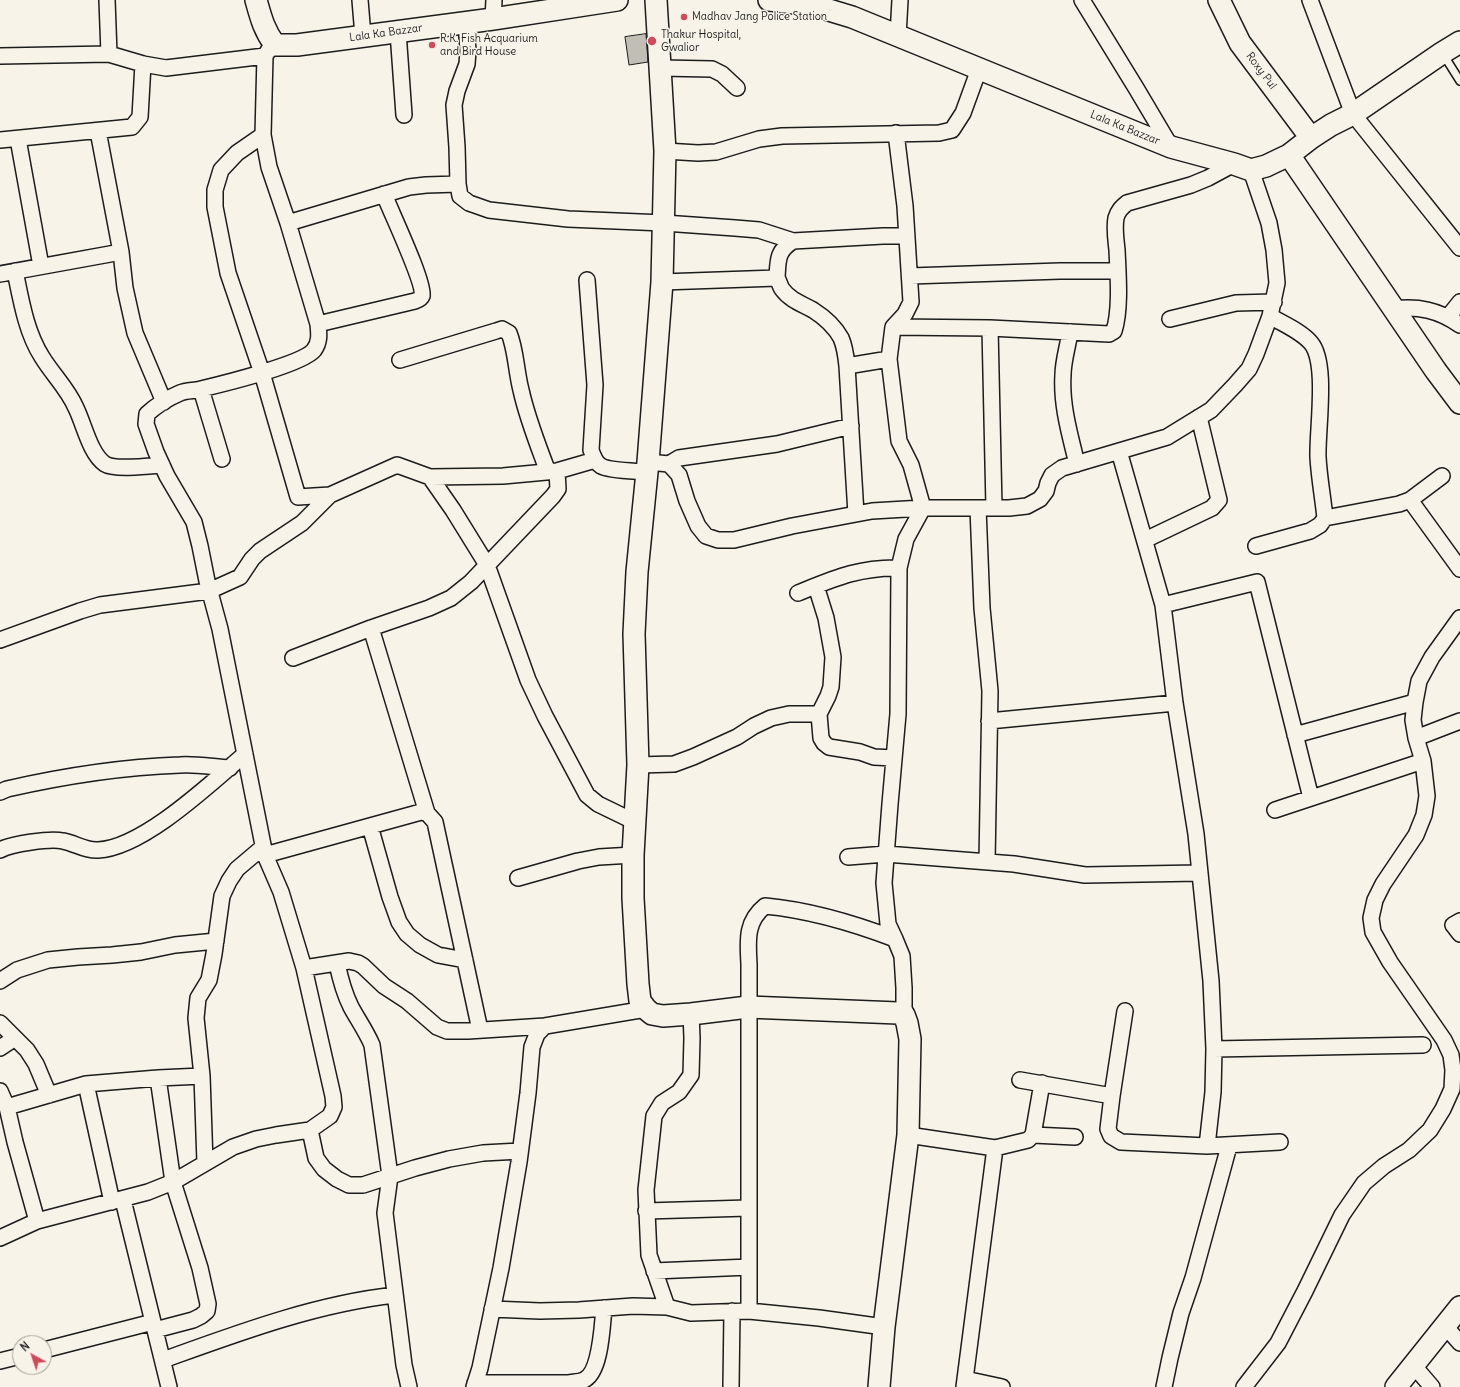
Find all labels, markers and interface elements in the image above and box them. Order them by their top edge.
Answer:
place label: Madhav Jang Police Station [692,10,827,24]
marker: Madhav Jang Police Station [679,12,689,22]
street label: Lala Ka Bazzar [349,21,423,45]
place label: Thakur Hospital, Gwalior [661,28,741,54]
place label: R.K. Fish Acquarium and Bird House [440,32,538,58]
marker: Thakur Hospital, Gwalior [646,35,658,47]
marker: R.K. Fish Acquarium and Bird House [427,40,437,50]
street label: Roxy Pul [1243,50,1279,92]
street label: Lala Ka Bazzar [1088,108,1162,148]
north arrow [12,1335,52,1375]
text: N [18,1339,32,1354]

